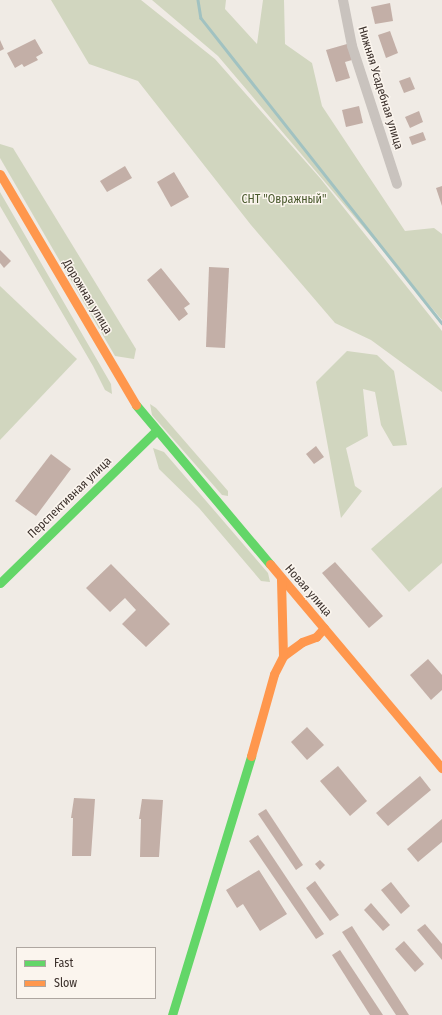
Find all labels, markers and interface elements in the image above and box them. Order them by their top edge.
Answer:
street label: Нижняя Усадебная улица [354,25,406,151]
park label: СНТ "Овражный" [241,193,327,207]
street label: Дорожная улица [59,257,115,337]
street label: Перспективная улица [25,454,115,542]
street label: Новая улица [282,562,334,620]
legend [16,947,156,999]
text: Fast [54,956,73,970]
text: Slow [54,976,77,990]

